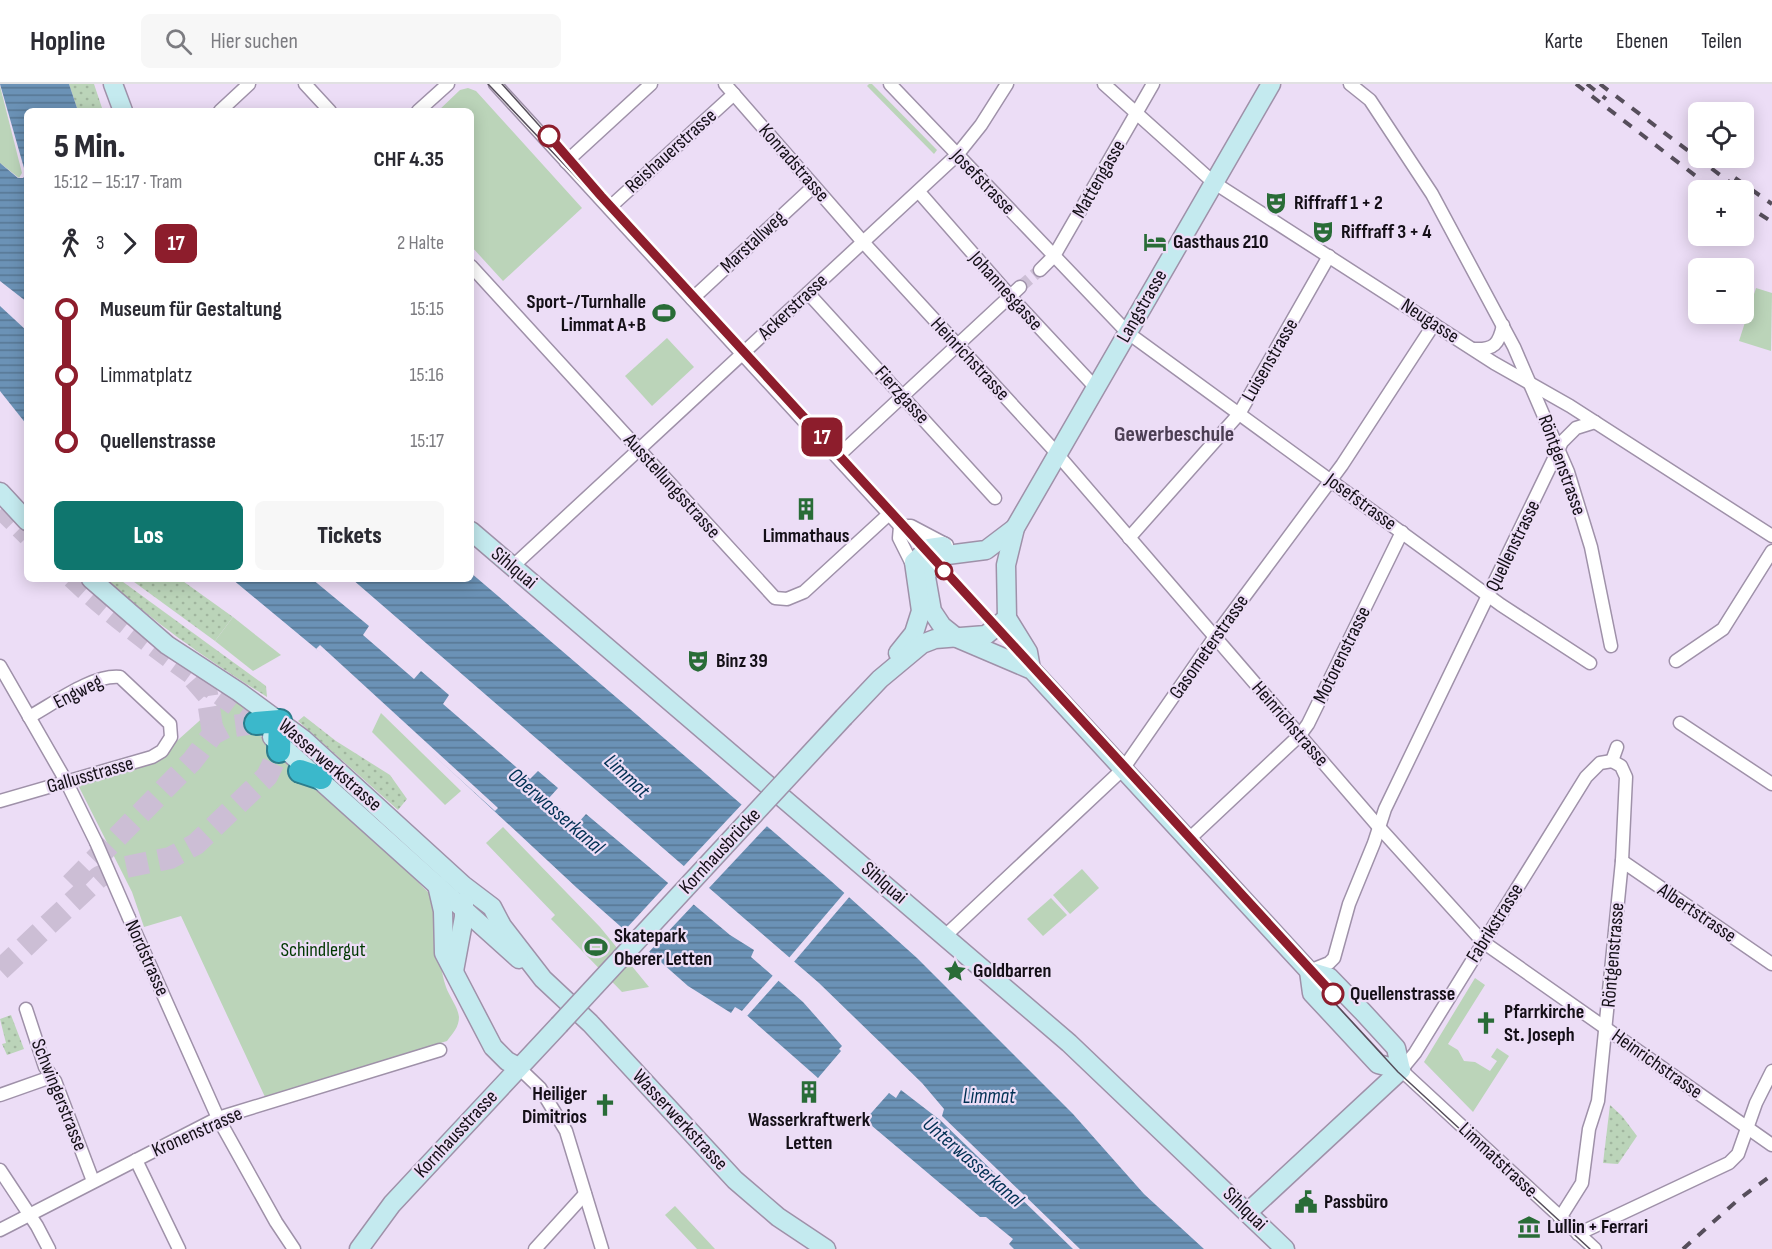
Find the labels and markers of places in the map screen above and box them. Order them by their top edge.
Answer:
unlabelled marker [538,125,560,147]
theatre icon: Riffraff 1 + 2 [1263,190,1289,216]
place label: Riffraff 1 + 2 [1294,191,1383,215]
theatre icon: Riffraff 3 + 4 [1310,219,1336,245]
place label: Riffraff 3 + 4 [1341,220,1432,244]
hotel icon: Gasthaus 210 [1142,229,1168,255]
place label: Gasthaus 210 [1173,230,1269,254]
place label: Sport-/Turnhalle Limmat A+B [527,290,646,337]
sports icon: Sport-/Turnhalle Limmat A+B [651,300,677,326]
building icon: Limmathaus [793,496,819,522]
place label: Limmathaus [763,524,850,548]
unlabelled marker [935,562,953,580]
theatre icon: Binz 39 [685,648,711,674]
place label: Binz 39 [716,649,768,673]
place label: Skatepark Oberer Letten [614,924,712,971]
sports icon: Skatepark Oberer Letten [583,934,609,960]
place icon: Goldbarren [942,958,968,984]
place label: Goldbarren [973,959,1051,983]
place label: Quellenstrasse [1350,982,1455,1006]
marker: Quellenstrasse [1322,983,1344,1005]
place label: Pfarrkirche St. Joseph [1504,1000,1584,1047]
church icon: Pfarrkirche St. Joseph [1473,1010,1499,1036]
building icon: Wasserkraftwerk Letten [796,1079,822,1105]
place label: Heiliger Dimitrios [522,1082,587,1129]
church icon: Heiliger Dimitrios [592,1092,618,1118]
place label: Wasserkraftwerk Letten [748,1108,871,1155]
public building icon: Passbüro [1293,1189,1319,1215]
place label: Passbüro [1324,1190,1388,1214]
museum icon: Lullin + Ferrari [1516,1214,1542,1240]
place label: Lullin + Ferrari [1547,1215,1648,1239]

